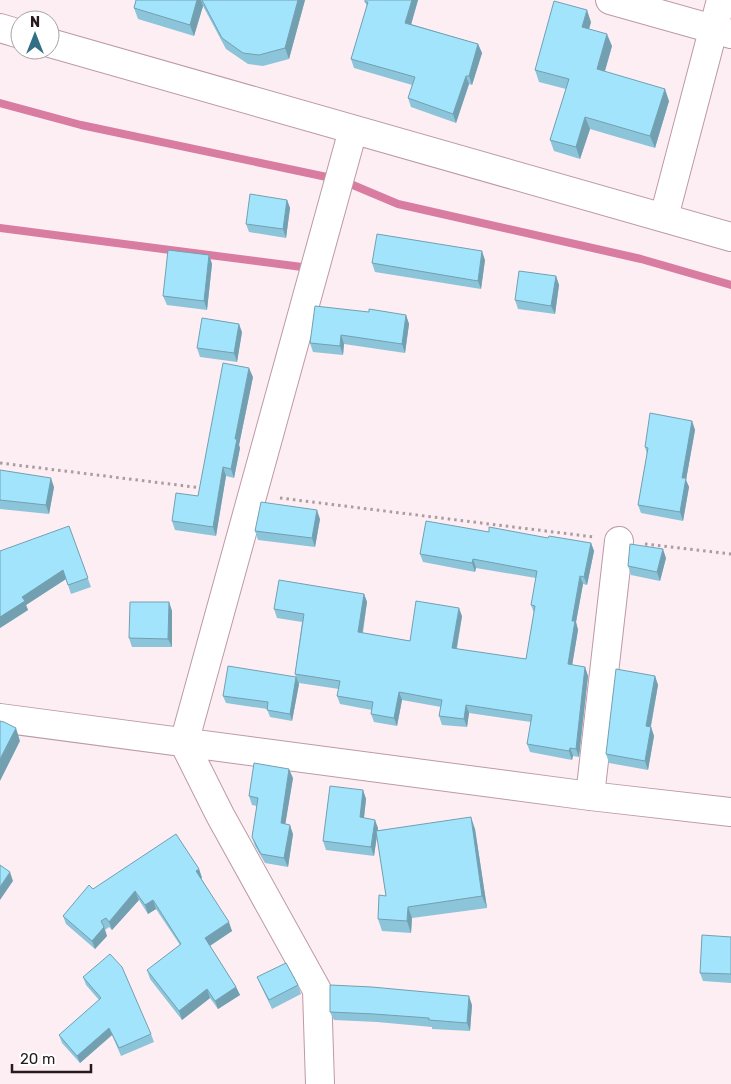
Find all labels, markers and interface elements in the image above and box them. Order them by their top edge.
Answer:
north arrow [10,10,60,60]
text: N [30,14,40,31]
scale bar [12,1042,91,1074]
text: 20 m [20,1050,55,1068]

